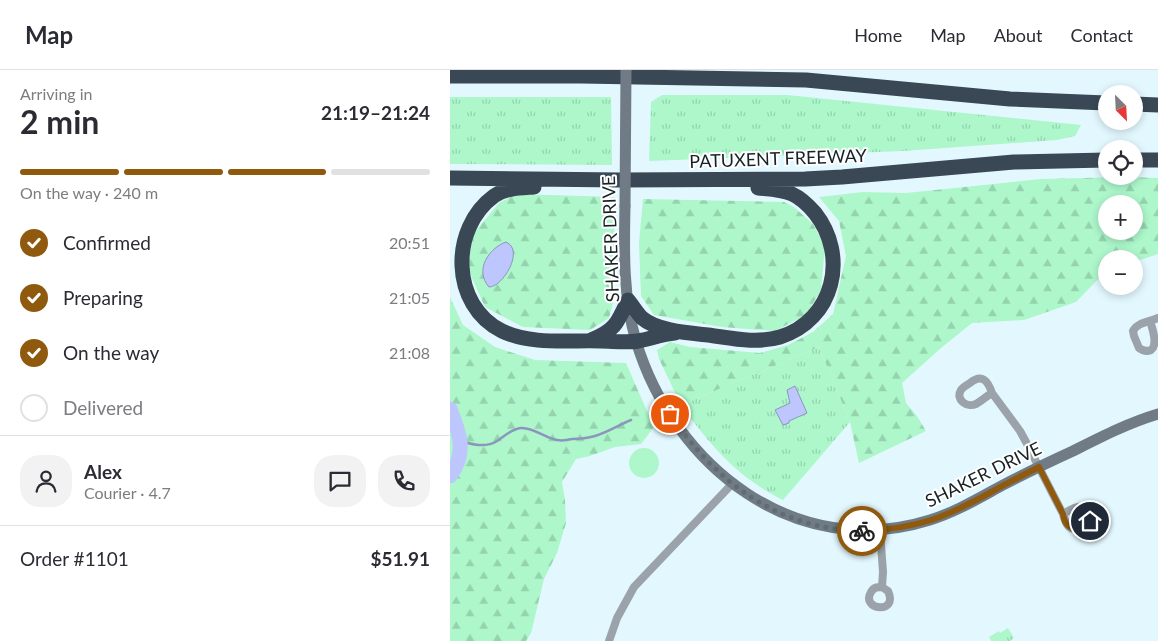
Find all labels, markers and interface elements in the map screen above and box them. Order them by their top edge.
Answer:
text: Map [25,20,73,49]
text: Home [854,24,902,46]
text: Map [930,24,966,46]
text: About [994,24,1043,46]
text: Contact [1071,24,1133,46]
text: Arriving in [20,84,93,103]
north arrow [1098,85,1142,130]
map controls [1098,85,1143,295]
text: 21:19–21:24 [321,101,430,124]
text: 2 min [20,102,99,141]
button: locate [1098,140,1143,185]
street label: PATUXENT FREEWAY [689,144,868,172]
street label: SHAKER DRIVE [597,175,623,303]
text: On the way · 240 m [20,183,158,202]
button: + [1098,195,1143,240]
icon: check [20,229,48,257]
text: Confirmed [63,231,151,254]
text: 20:51 [389,233,430,252]
button: − [1098,250,1143,295]
icon: check [20,284,48,312]
text: Preparing [63,286,143,309]
text: 21:05 [389,288,430,307]
icon: check [20,339,48,367]
text: On the way [63,341,159,364]
text: 21:08 [389,343,430,362]
pin [649,393,691,435]
text: Delivered [63,396,143,419]
icon: bag [656,400,684,428]
street label: SHAKER DRIVE [921,436,1045,512]
button: person [20,455,72,507]
button: chat [314,455,366,507]
button: phone [378,455,430,507]
text: Alex [84,460,122,483]
text: Courier · 4.7 [84,483,171,502]
pin [1069,500,1111,542]
courier [837,506,887,556]
icon: home [1076,507,1104,535]
icon: bike [848,517,876,545]
text: Order #1101 [20,547,129,570]
text: $51.91 [370,547,430,570]

